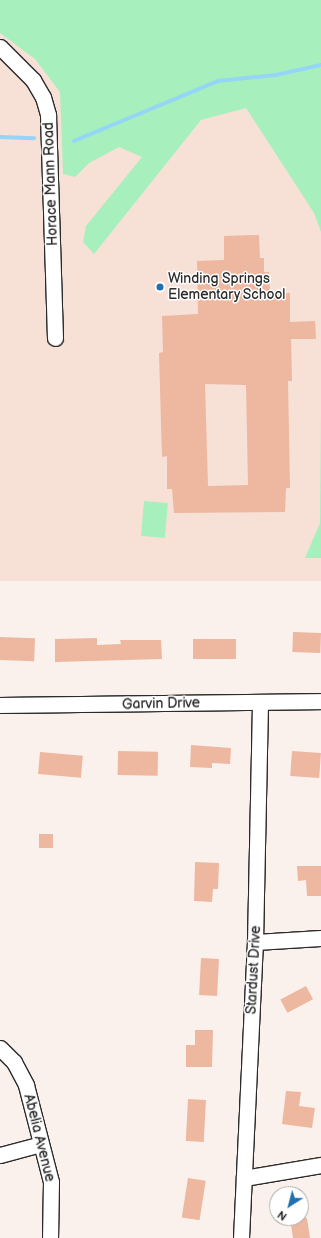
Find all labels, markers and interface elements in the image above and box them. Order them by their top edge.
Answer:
street label: Horace Mann Road [40,122,62,246]
place label: Winding Springs Elementary School [168,271,287,304]
marker: Winding Springs Elementary School [155,282,165,292]
street label: Garvin Drive [122,695,200,713]
street label: Stardust Drive [243,925,265,1015]
street label: Abelia Avenue [20,1092,58,1184]
north arrow [269,1186,309,1226]
text: N [275,1208,289,1223]

